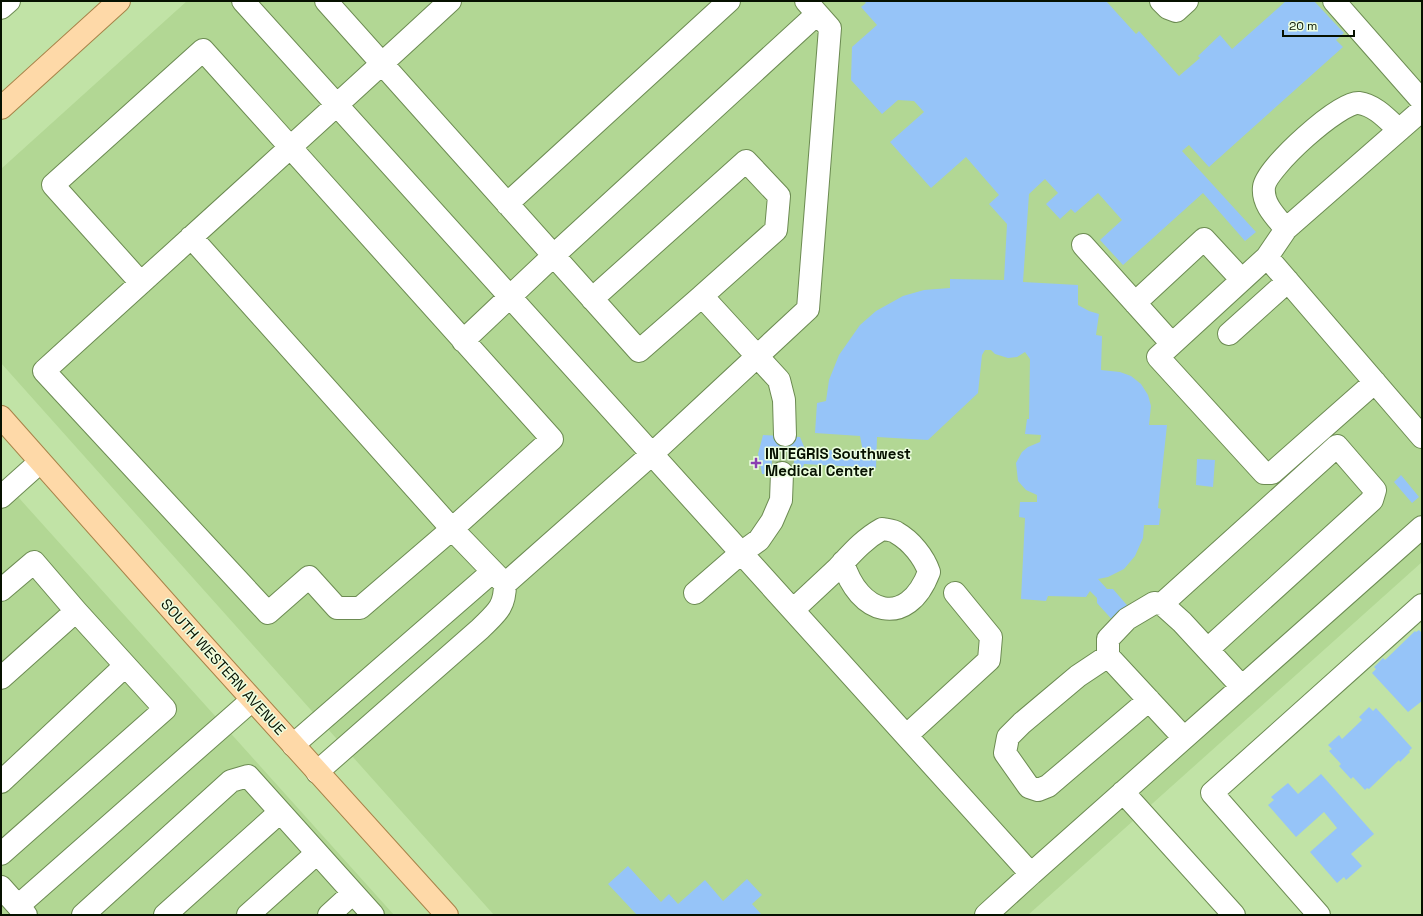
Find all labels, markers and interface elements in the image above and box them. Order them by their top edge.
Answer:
scale bar [1283,12,1354,38]
text: 20 m [1289,18,1317,34]
place label: INTEGRIS Southwest Medical Center [765,444,911,480]
marker: INTEGRIS Southwest Medical Center [750,457,762,469]
street label: SOUTH WESTERN AVENUE [157,595,290,739]

